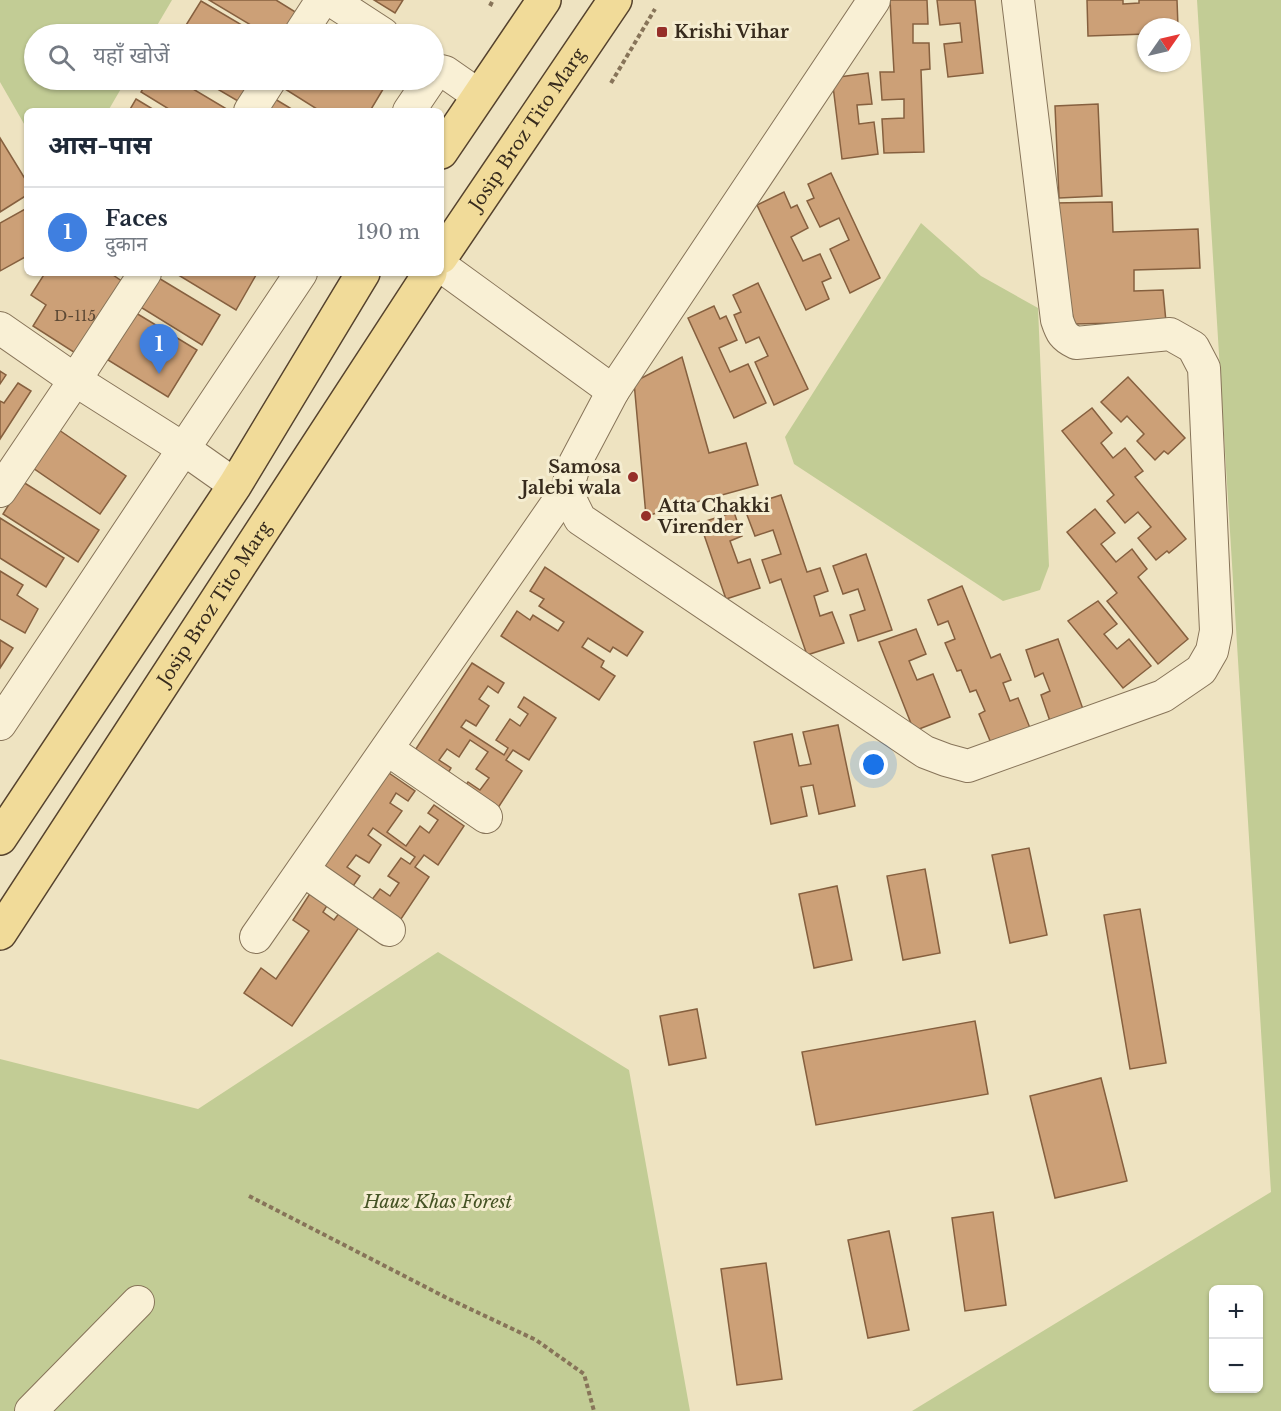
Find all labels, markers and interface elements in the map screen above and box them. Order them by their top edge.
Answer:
north arrow [1137,18,1191,72]
place label: Krishi Vihar [674,21,789,43]
search box [24,24,444,90]
marker: Krishi Vihar [655,25,669,39]
icon: search [45,41,78,74]
text: यहाँ खोजें [93,42,169,69]
street label: Josip Broz Tito Marg [463,44,590,217]
text: आस-पास [48,129,152,161]
text: Faces [105,205,168,232]
text: 1 [63,220,72,244]
text: 190 m [357,220,420,244]
text: दुकान [105,232,147,256]
house number: D-115 [54,306,96,325]
pin: 1 [140,324,178,374]
place label: Samosa Jalebi wala [517,456,622,499]
marker: Samosa Jalebi wala [626,470,640,484]
place label: Atta Chakki Virender [657,495,770,538]
marker: Atta Chakki Virender [639,509,653,523]
street label: Josip Broz Tito Marg [152,517,276,692]
your location [859,750,888,779]
park label: Hauz Khas Forest [363,1191,513,1213]
map controls [1209,1285,1263,1393]
button: + [1209,1285,1263,1339]
button: − [1209,1339,1263,1393]

